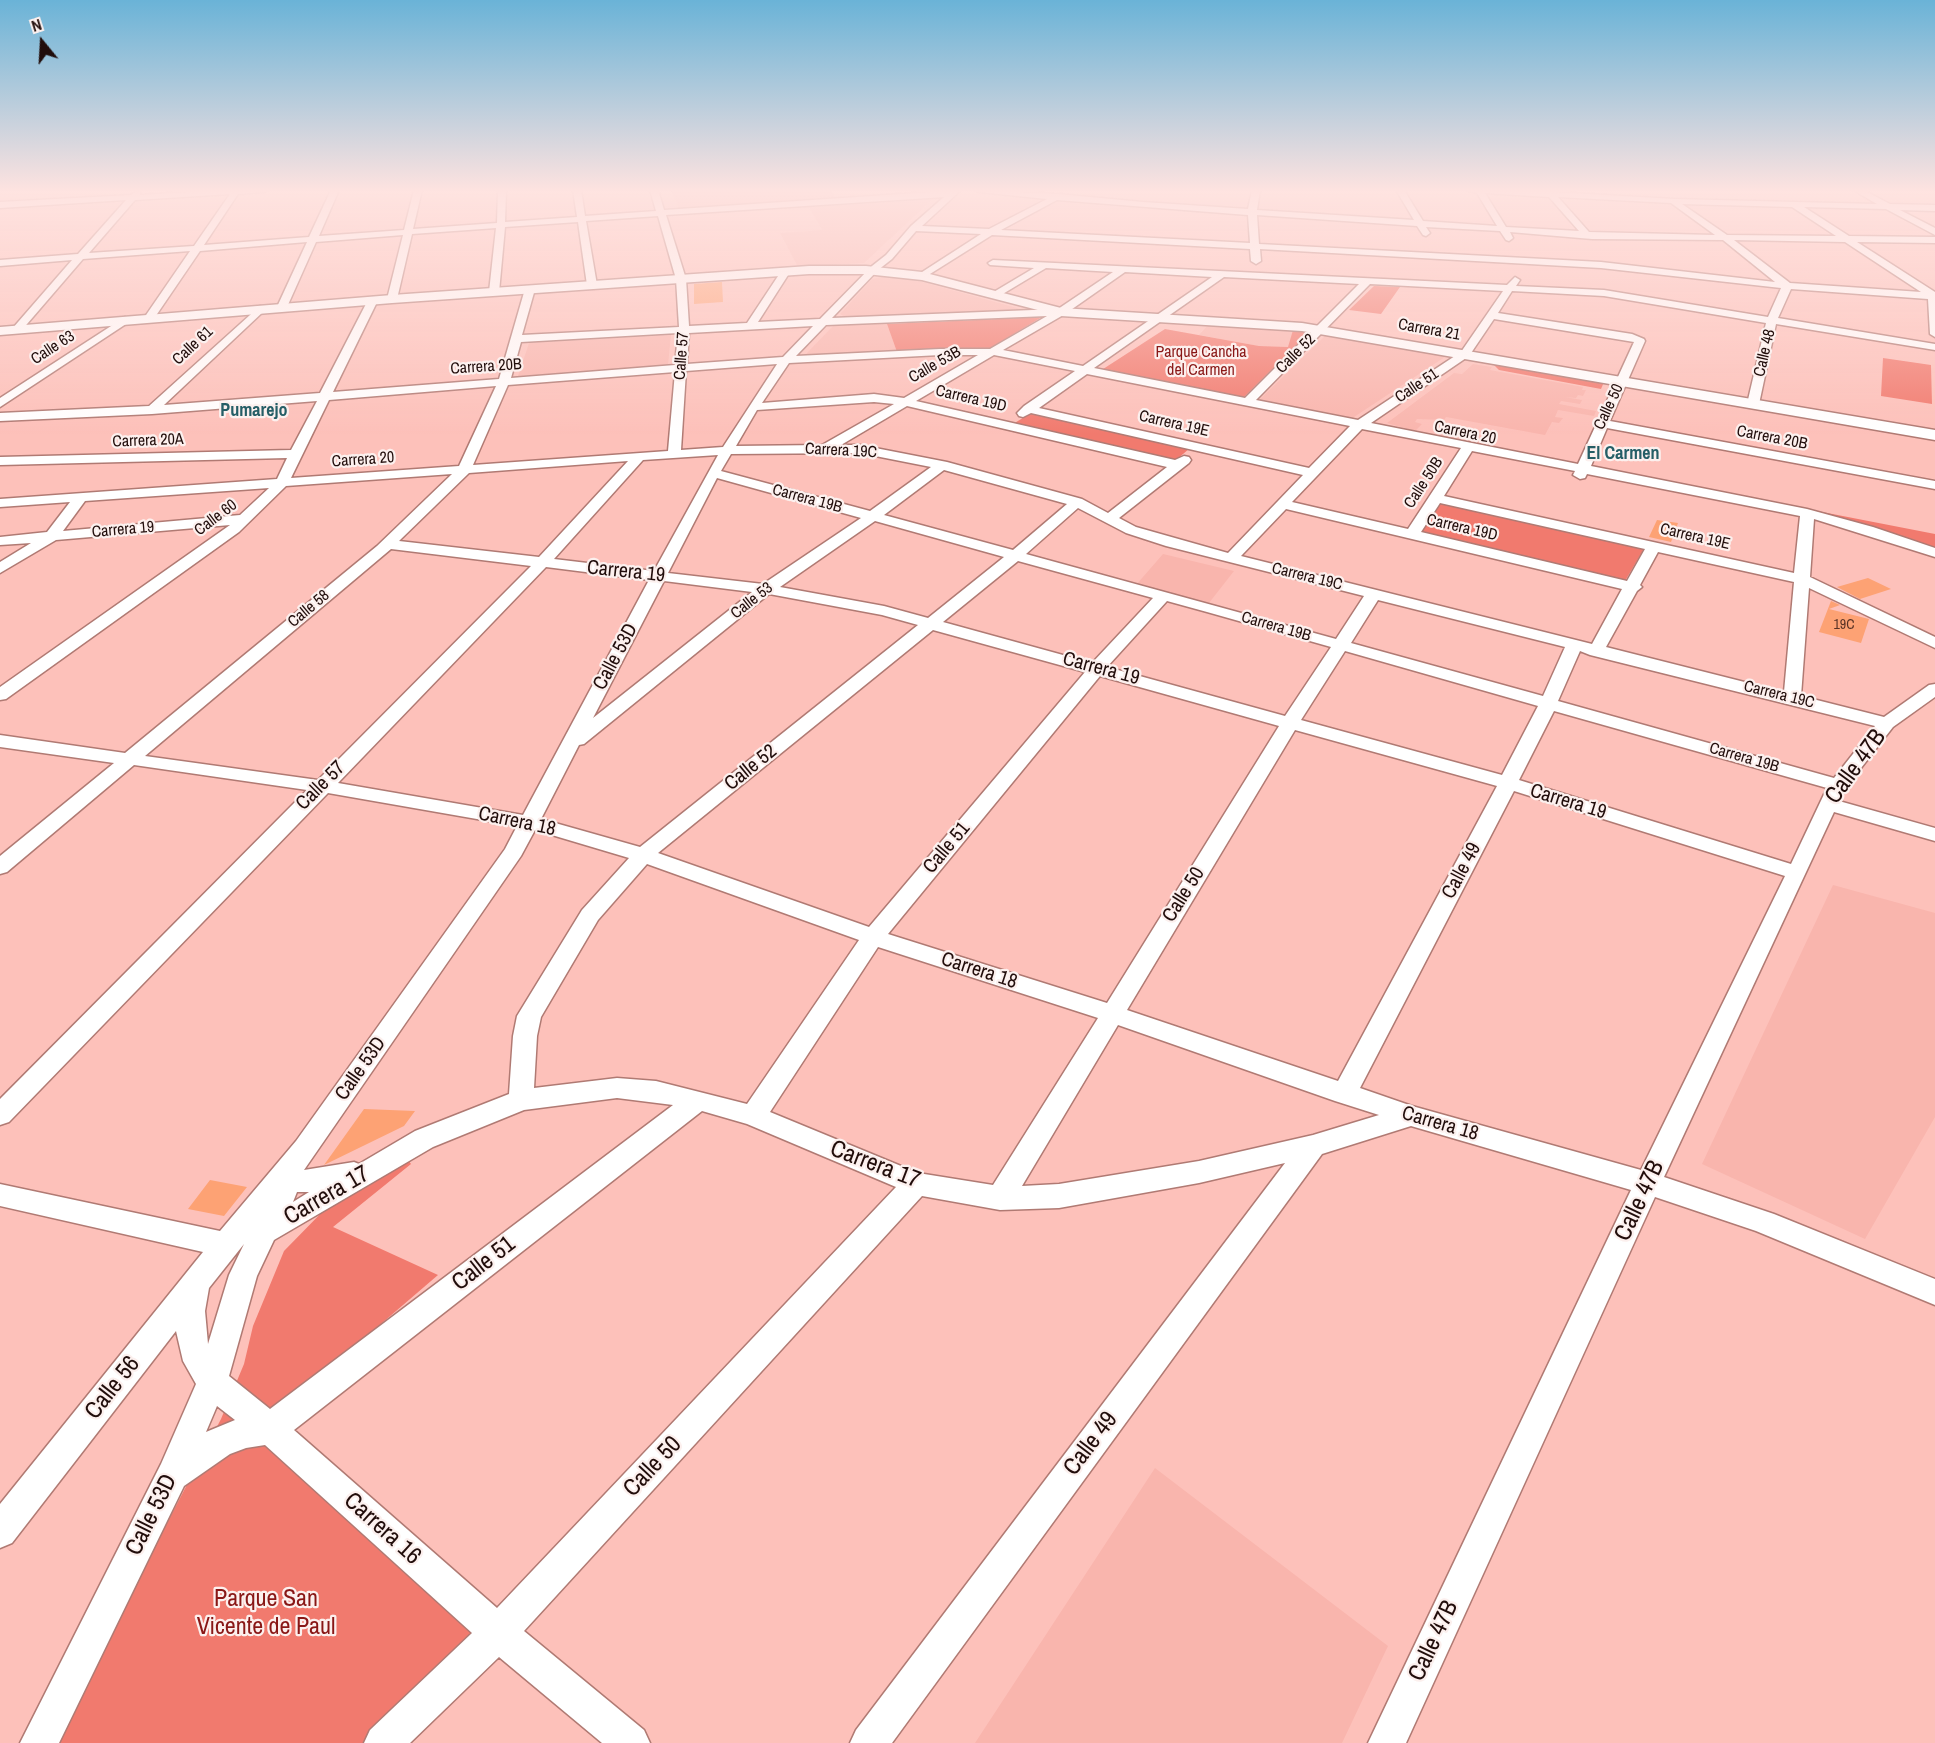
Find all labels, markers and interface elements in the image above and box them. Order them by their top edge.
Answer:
north arrow [12,12,72,72]
text: N [29,13,44,37]
street label: Carrera 21 [1396,315,1462,345]
street label: Calle 61 [169,323,217,369]
street label: Calle 63 [28,327,78,369]
street label: Calle 48 [1750,327,1780,379]
street label: Calle 52 [1272,330,1320,378]
street label: Calle 57 [671,331,693,381]
street label: Calle 53B [906,342,964,388]
park label: Parque Cancha del Carmen [1155,343,1247,381]
street label: Carrera 20B [450,355,522,379]
street label: Calle 51 [1392,365,1442,407]
street label: Calle 50 [1590,381,1628,433]
street label: Carrera 19D [934,382,1008,416]
district label: Pumarejo [220,400,288,422]
street label: Carrera 19E [1137,407,1211,441]
street label: Carrera 20 [1432,417,1498,449]
street label: Carrera 20B [1735,422,1809,454]
street label: Carrera 20A [112,430,184,452]
street label: Carrera 19C [804,440,878,462]
district label: El Carmen [1586,443,1660,465]
street label: Carrera 20 [331,448,395,472]
street label: Calle 50B [1400,454,1448,512]
street label: Carrera 19B [770,480,844,518]
street label: Calle 60 [191,496,241,540]
street label: Carrera 19D [1425,511,1499,545]
street label: Carrera 19 [91,518,155,542]
street label: Carrera 19E [1658,520,1732,554]
street label: Carrera 19 [586,556,666,588]
street label: Carrera 19C [1270,559,1344,595]
street label: Calle 53 [727,579,777,623]
street label: Calle 58 [284,586,334,632]
street label: Carrera 19B [1239,608,1313,646]
house number: 19C [1833,617,1855,633]
street label: Calle 53D [589,620,643,694]
street label: Carrera 19 [1060,647,1142,691]
street label: Carrera 19C [1742,677,1816,713]
street label: Calle 47B [1819,724,1893,810]
street label: Carrera 19B [1707,739,1781,777]
street label: Calle 52 [720,740,782,796]
street label: Calle 57 [291,756,351,816]
street label: Carrera 19 [1527,779,1609,825]
street label: Carrera 18 [476,802,558,842]
street label: Calle 51 [918,817,976,879]
street label: Calle 49 [1437,839,1487,903]
street label: Calle 50 [1158,863,1210,927]
street label: Carrera 18 [938,947,1020,995]
street label: Calle 53D [331,1033,391,1105]
street label: Carrera 18 [1399,1102,1481,1146]
street label: Carrera 17 [826,1135,924,1195]
street label: Calle 47B [1609,1156,1671,1246]
street label: Carrera 17 [279,1160,375,1232]
street label: Calle 51 [447,1230,521,1298]
street label: Calle 56 [79,1351,147,1425]
street label: Calle 49 [1058,1407,1124,1481]
street label: Calle 50 [618,1431,688,1503]
street label: Calle 53D [120,1470,184,1560]
street label: Carrera 16 [337,1487,427,1571]
park label: Parque San Vicente de Paul [197,1586,335,1642]
street label: Calle 47B [1403,1596,1465,1686]

